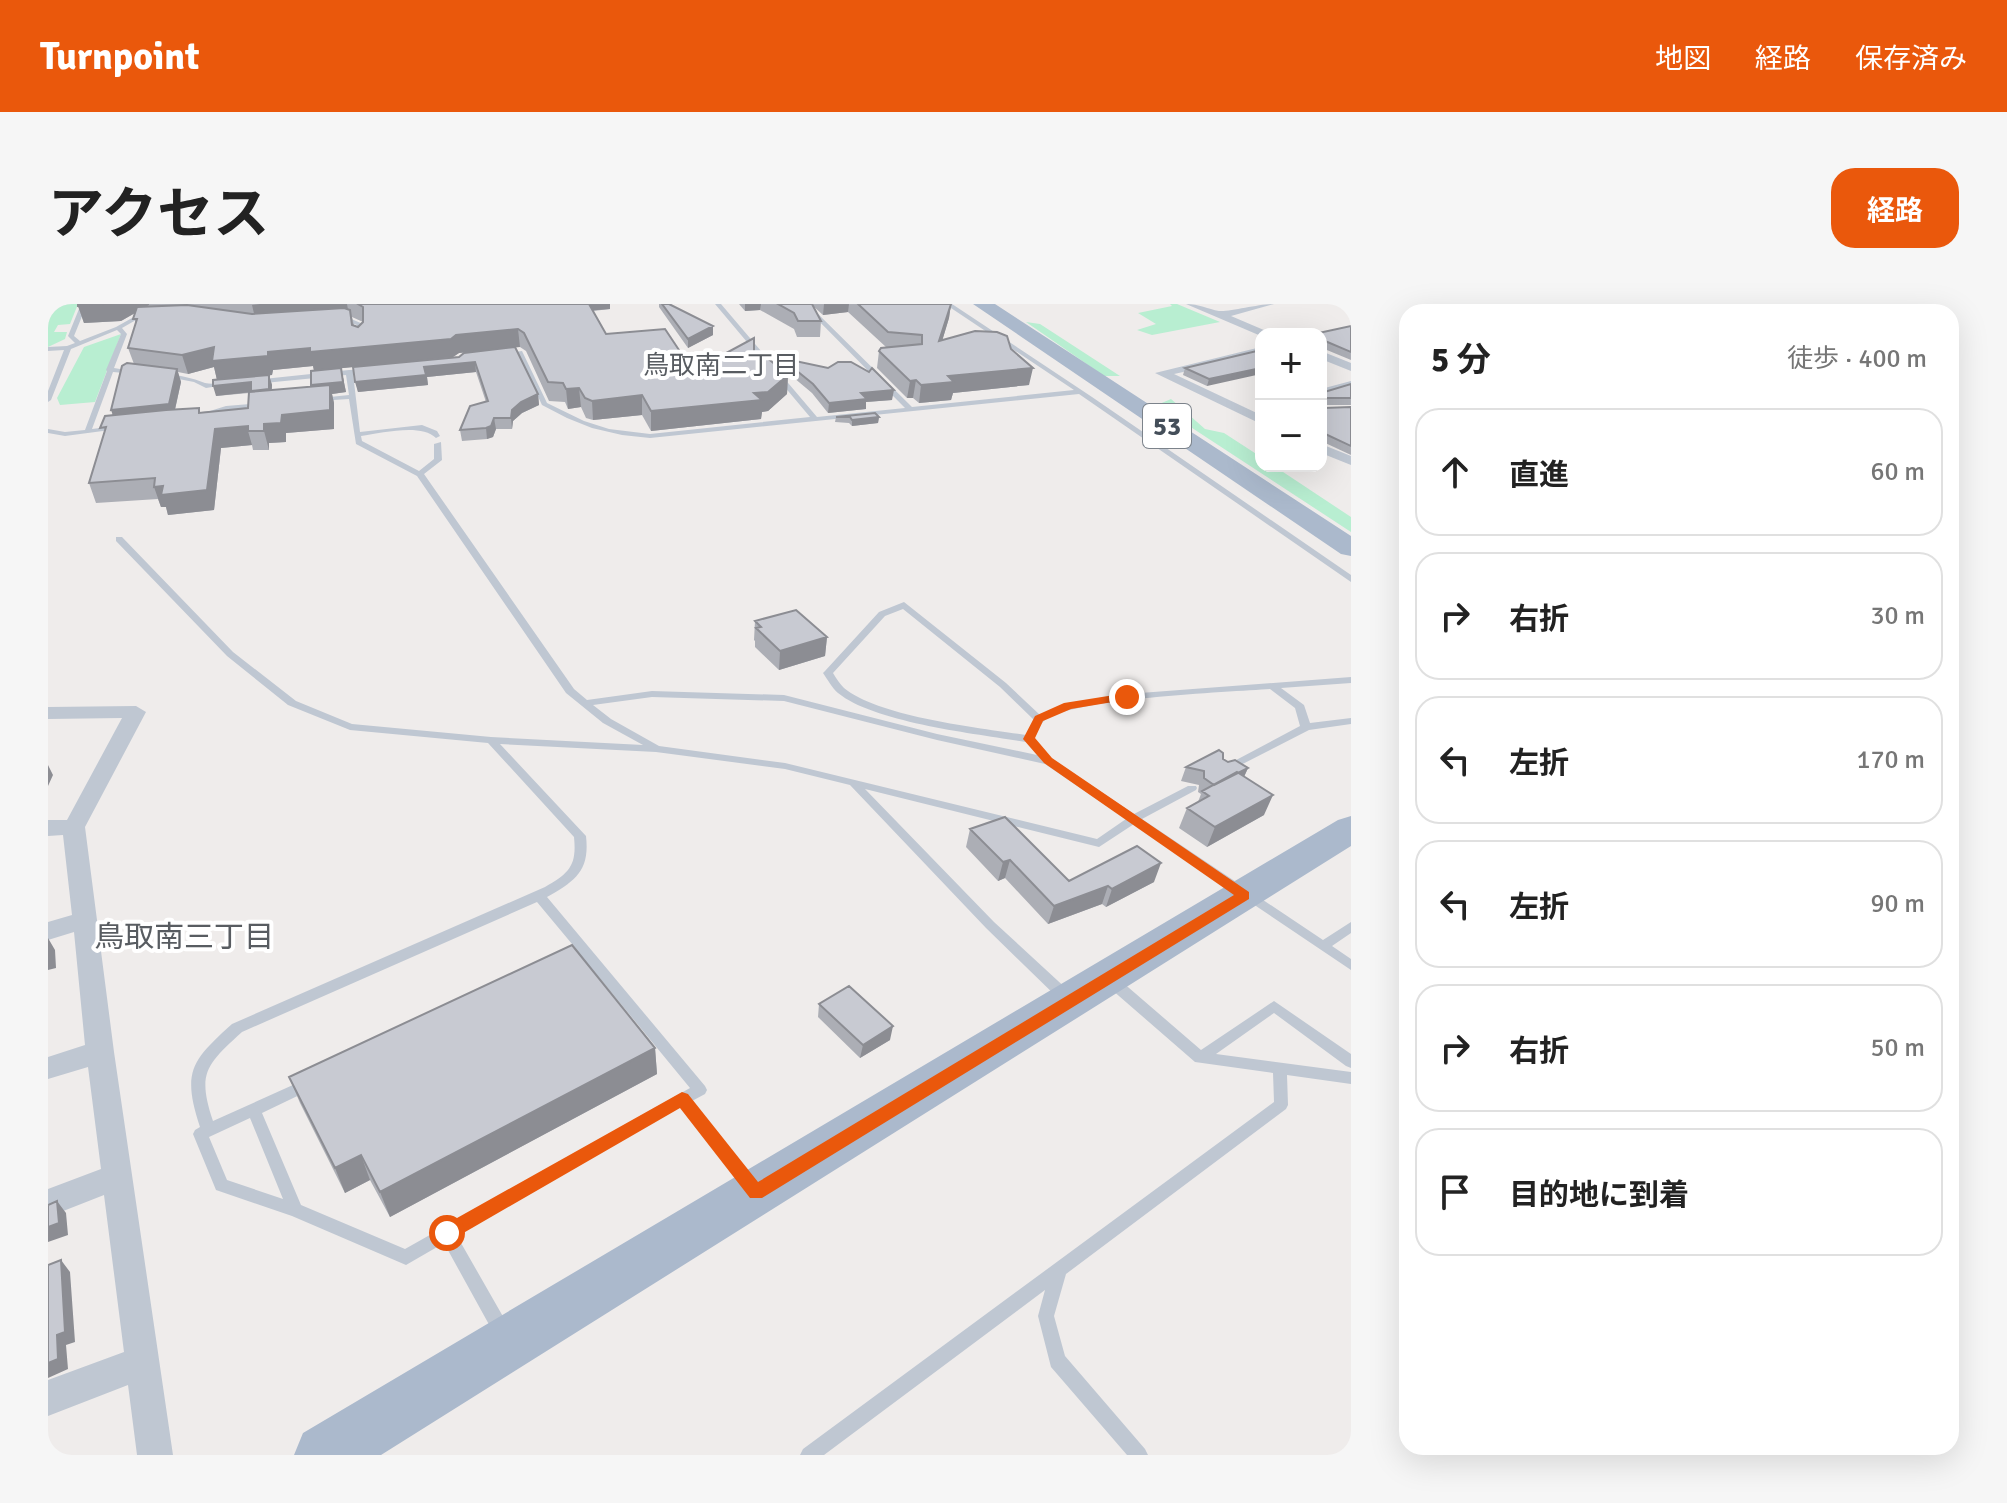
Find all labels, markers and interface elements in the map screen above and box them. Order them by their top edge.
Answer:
text: Turnpoint [40,33,199,80]
text: 地図 [1655,42,1711,76]
text: 経路 [1755,42,1811,76]
text: 保存済み [1855,42,1967,76]
button: 経路 [1831,168,1959,248]
text: アクセス [48,180,269,249]
map controls [1255,328,1327,472]
button: + [1255,328,1327,400]
text: 5 分 [1431,339,1491,381]
text: 徒歩 · 400 m [1787,343,1927,375]
district label: 鳥取南二丁目 [643,350,799,382]
button: − [1255,400,1327,472]
road number: 53 [1143,404,1191,448]
icon: ahead [1433,450,1477,494]
text: 60 m [1870,456,1925,488]
text: 直進 [1509,457,1569,494]
icon: right [1433,594,1477,638]
text: 30 m [1870,600,1925,632]
text: 右折 [1509,601,1569,638]
route end [1109,679,1145,715]
icon: left [1433,738,1477,782]
text: 170 m [1856,744,1925,776]
text: 左折 [1509,745,1569,782]
icon: left [1433,882,1477,926]
text: 90 m [1870,888,1925,920]
text: 左折 [1509,889,1569,926]
district label: 鳥取南三丁目 [94,919,274,956]
icon: right [1433,1026,1477,1070]
text: 50 m [1870,1032,1925,1064]
text: 右折 [1509,1033,1569,1070]
icon: arrive [1433,1170,1477,1214]
text: 目的地に到着 [1509,1177,1689,1214]
route start [429,1215,465,1251]

